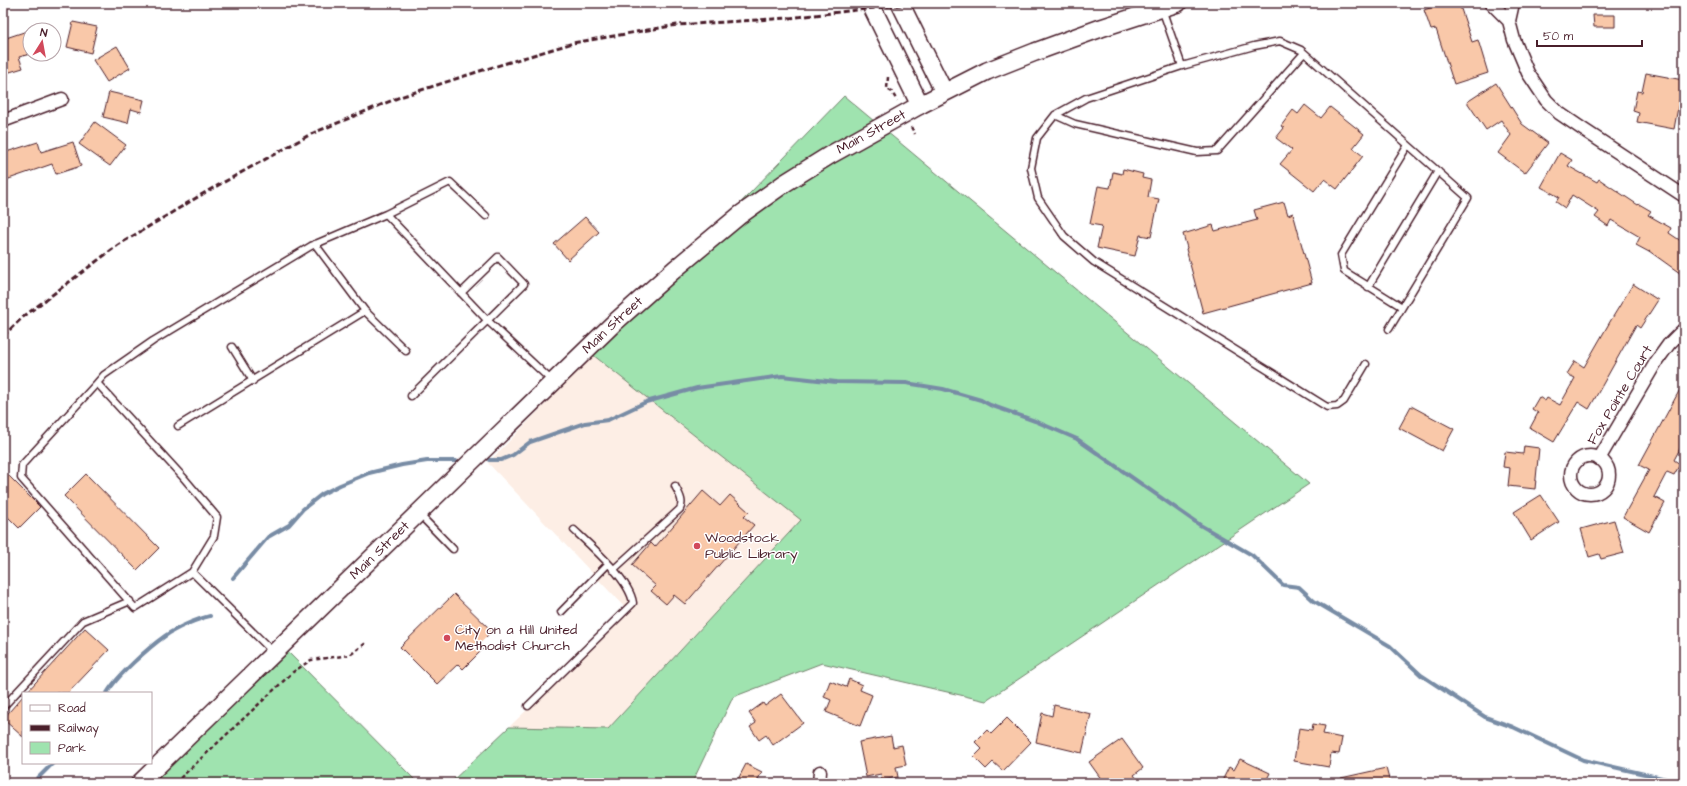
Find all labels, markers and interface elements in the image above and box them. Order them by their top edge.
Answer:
north arrow [22,22,62,62]
scale bar [1537,22,1642,48]
text: N [39,25,49,41]
text: 50 m [1543,28,1574,45]
street label: Main Street [833,105,910,159]
street label: Main Street [578,292,648,359]
street label: Fox Pointe Court [1582,341,1658,448]
street label: Main Street [345,516,414,584]
place label: Woodstock Public Library [705,528,798,564]
marker: Woodstock Public Library [692,541,702,551]
place label: City on a Hill United Methodist Church [455,620,577,656]
marker: City on a Hill United Methodist Church [442,633,452,643]
legend [22,692,152,764]
text: Road [58,700,86,717]
text: Railway [58,720,99,738]
text: Park [58,740,86,757]

